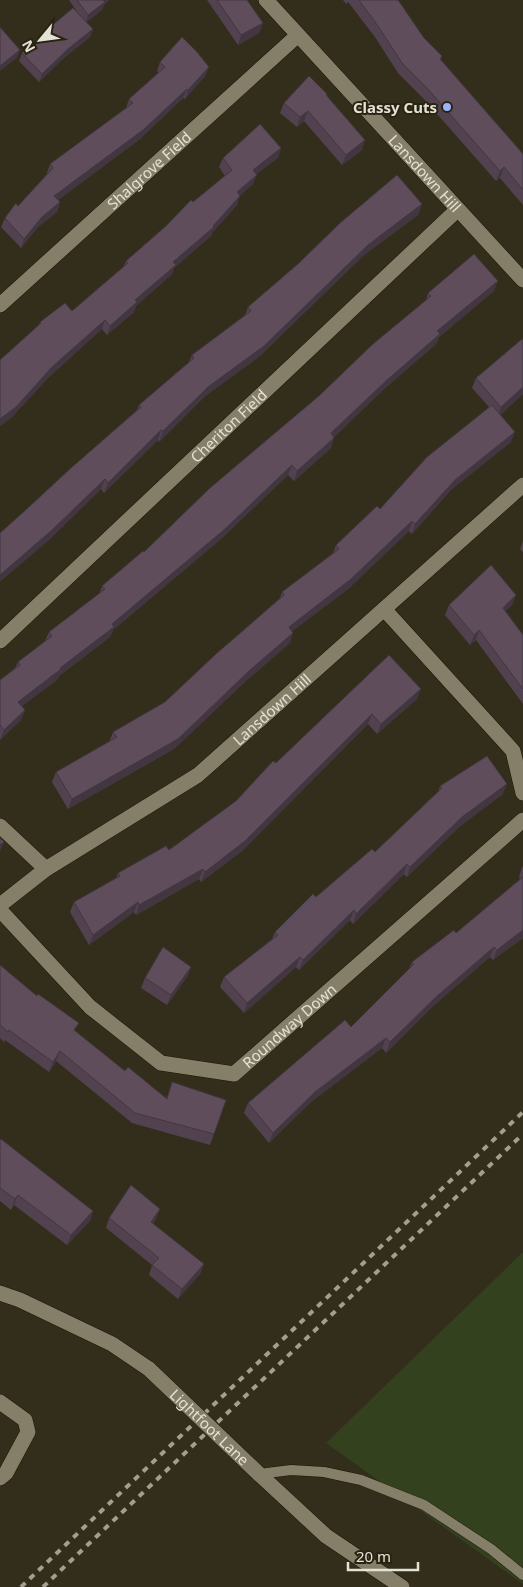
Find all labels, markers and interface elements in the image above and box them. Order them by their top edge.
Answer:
north arrow [15,15,65,65]
text: N [17,37,39,56]
place label: Classy Cuts [353,97,437,117]
marker: Classy Cuts [441,101,453,113]
street label: Shalgrove Field [103,127,195,213]
street label: Lansdown Hill [384,130,466,216]
street label: Cheriton Field [186,385,271,467]
street label: Lansdown Hill [228,669,315,749]
street label: Roundway Down [238,979,340,1072]
street label: Lightfoot Lane [166,1384,254,1470]
scale bar [348,1540,418,1572]
text: 20 m [356,1546,391,1566]

